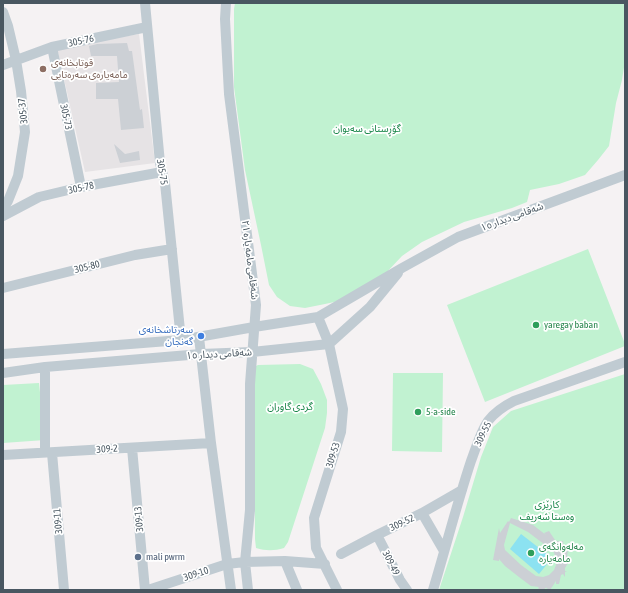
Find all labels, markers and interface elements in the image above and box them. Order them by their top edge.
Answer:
street label: 305-76 [67,32,95,50]
place label: قوتابخانەی مامەیارەی سەرەتایی [51,57,128,80]
marker: قوتابخانەی مامەیارەی سەرەتایی [38,64,48,74]
street label: 305-37 [16,97,30,125]
street label: 305-73 [57,103,75,131]
park label: گۆڕستانی سەیوان [333,123,401,135]
street label: 305-75 [154,158,170,186]
street label: 305-78 [67,179,95,197]
street label: شەقامی دیدار ١٥ [479,200,545,234]
street label: شەقامی مامە یارە ٢١ [239,220,261,300]
street label: 305-80 [73,258,101,276]
place label: yaregay baban [544,319,598,331]
marker: yaregay baban [531,320,541,330]
place label: سەرتاشخانەی گەنجان [139,324,193,348]
marker: سەرتاشخانەی گەنجان [196,331,206,341]
street label: شەقامی دیدار ١٥ [186,346,252,362]
park label: گردی گاوران [267,401,313,413]
place label: 5-a-side [426,406,455,418]
marker: 5-a-side [413,407,423,417]
street label: 309-55 [472,420,494,448]
street label: 309-53 [323,441,343,469]
street label: 309-2 [96,442,118,456]
park label: کارێزی وەستا شەریف [520,499,574,522]
street label: 309-13 [132,506,146,532]
street label: 309-11 [51,508,65,534]
street label: 309-52 [388,512,416,534]
place label: مەلەوانگەی مامەیارە [539,541,584,564]
marker: مەلەوانگەی مامەیارە [526,548,536,558]
street label: 309-49 [380,549,402,577]
place label: mali pwrm [146,551,185,563]
marker: mali pwrm [133,552,143,562]
street label: 309-10 [182,564,210,584]

